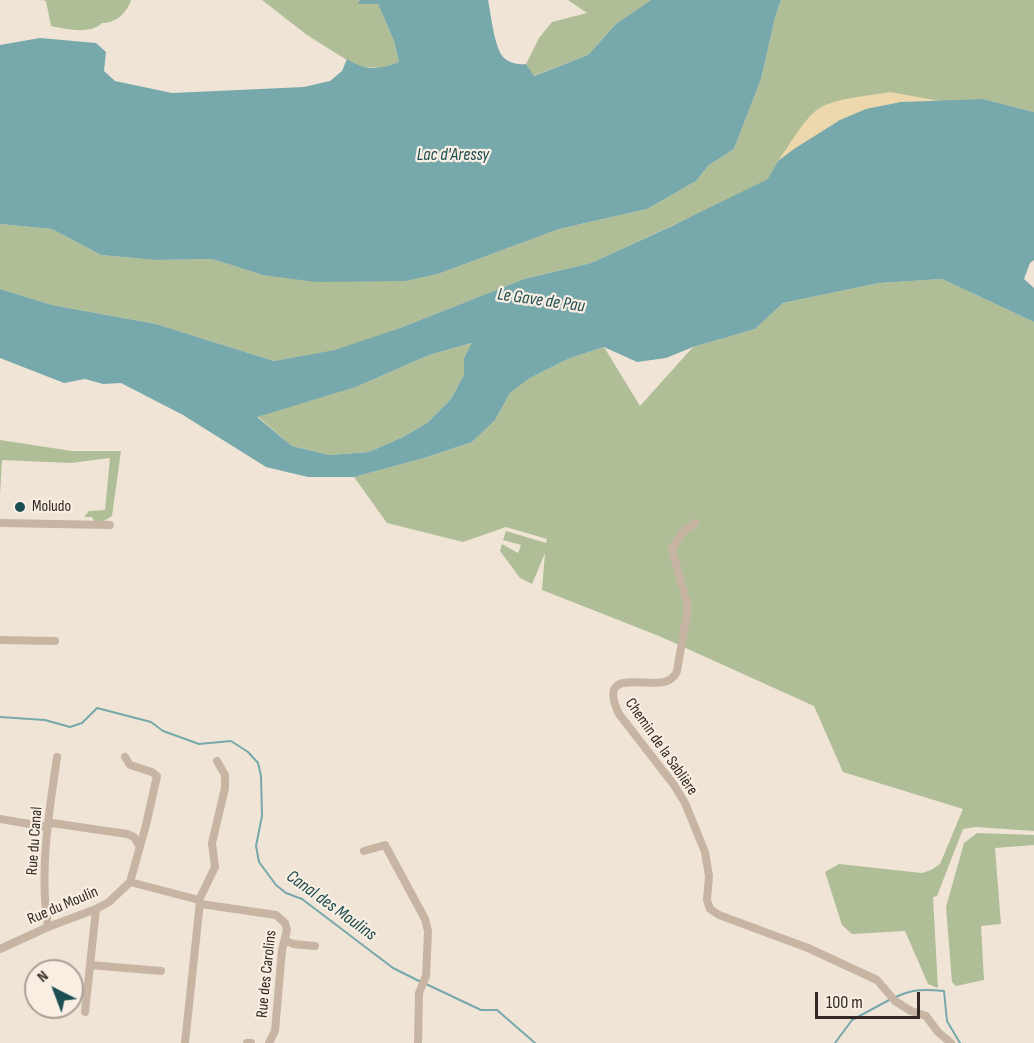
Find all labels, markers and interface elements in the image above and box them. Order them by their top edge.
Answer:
water label: Lac d'Aressy [417,144,489,166]
water label: Le Gave de Pau [496,284,586,318]
place label: Moludo [32,497,71,517]
marker: Moludo [13,500,27,514]
street label: Chemin de la Sablière [620,695,702,799]
street label: Rue du Canal [23,806,47,876]
water label: Canal des Moulins [282,866,380,946]
street label: Rue du Moulin [25,883,101,929]
street label: Rue des Carolins [253,929,281,1019]
north arrow [24,959,84,1019]
text: N [33,967,52,987]
scale bar [818,980,923,1018]
text: 100 m [826,992,863,1013]

